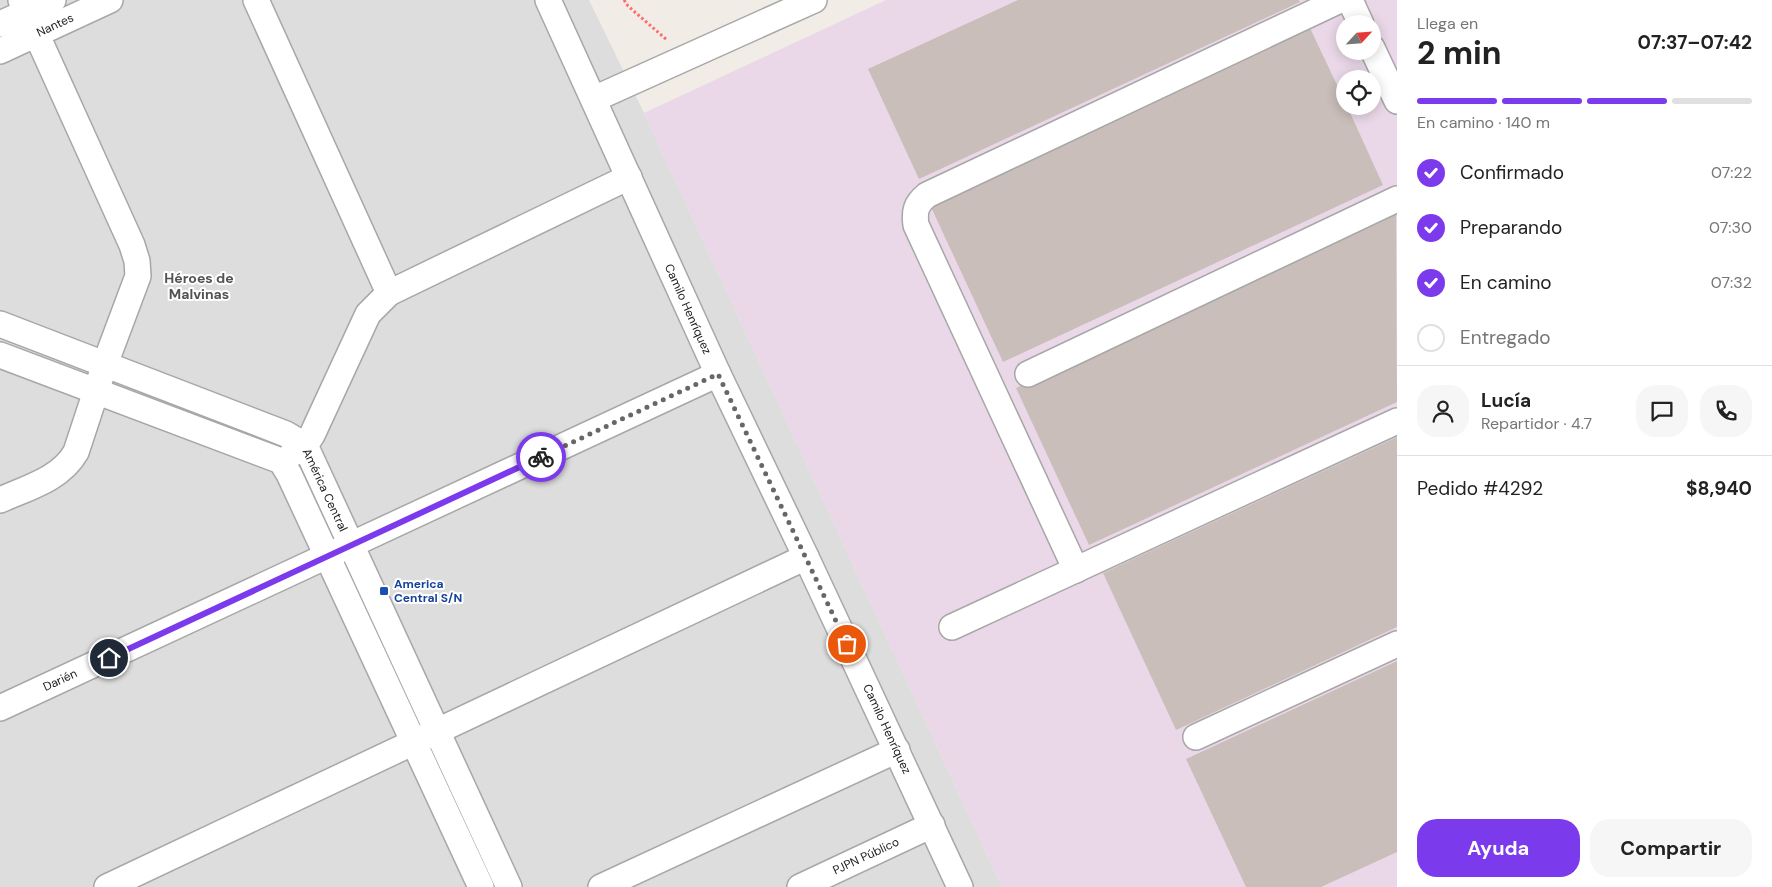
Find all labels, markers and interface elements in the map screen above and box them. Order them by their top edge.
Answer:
street label: Nantes [34,9,76,41]
text: Llega en [1417,13,1478,34]
north arrow [1336,15,1381,60]
map controls [1336,15,1381,115]
text: 07:37–07:42 [1638,30,1752,55]
text: 2 min [1417,32,1502,74]
button: locate [1336,70,1381,115]
text: En camino · 140 m [1417,112,1550,133]
icon: check [1417,159,1445,187]
text: Confirmado [1460,160,1564,185]
text: 07:22 [1711,162,1752,183]
icon: check [1417,214,1445,242]
text: Preparando [1460,215,1562,240]
text: 07:30 [1709,217,1752,238]
street label: Camilo Henríquez [661,261,715,357]
district label: Héroes de Malvinas [164,269,234,303]
icon: check [1417,269,1445,297]
text: En camino [1460,270,1552,295]
text: 07:32 [1711,272,1752,293]
text: Entregado [1460,325,1551,350]
button: person [1417,385,1469,437]
button: chat [1636,385,1688,437]
button: phone [1700,385,1752,437]
text: Lucía [1481,388,1531,413]
text: Repartidor · 4.7 [1481,413,1592,434]
courier [516,432,566,482]
icon: bike [527,443,555,471]
street label: América Central [299,446,351,534]
text: Pedido #4292 [1417,476,1543,501]
text: $8,940 [1686,476,1752,501]
place label: America Central S/N [394,576,462,606]
marker: America Central S/N [378,585,390,597]
pin [826,623,868,665]
icon: bag [833,630,861,658]
pin [88,637,130,679]
icon: home [95,644,123,672]
street label: Darién [40,665,80,695]
street label: Camilo Henríquez [859,681,915,777]
button: Ayuda [1417,819,1580,877]
button: Compartir [1590,819,1752,877]
street label: PJPN Público [830,834,902,878]

